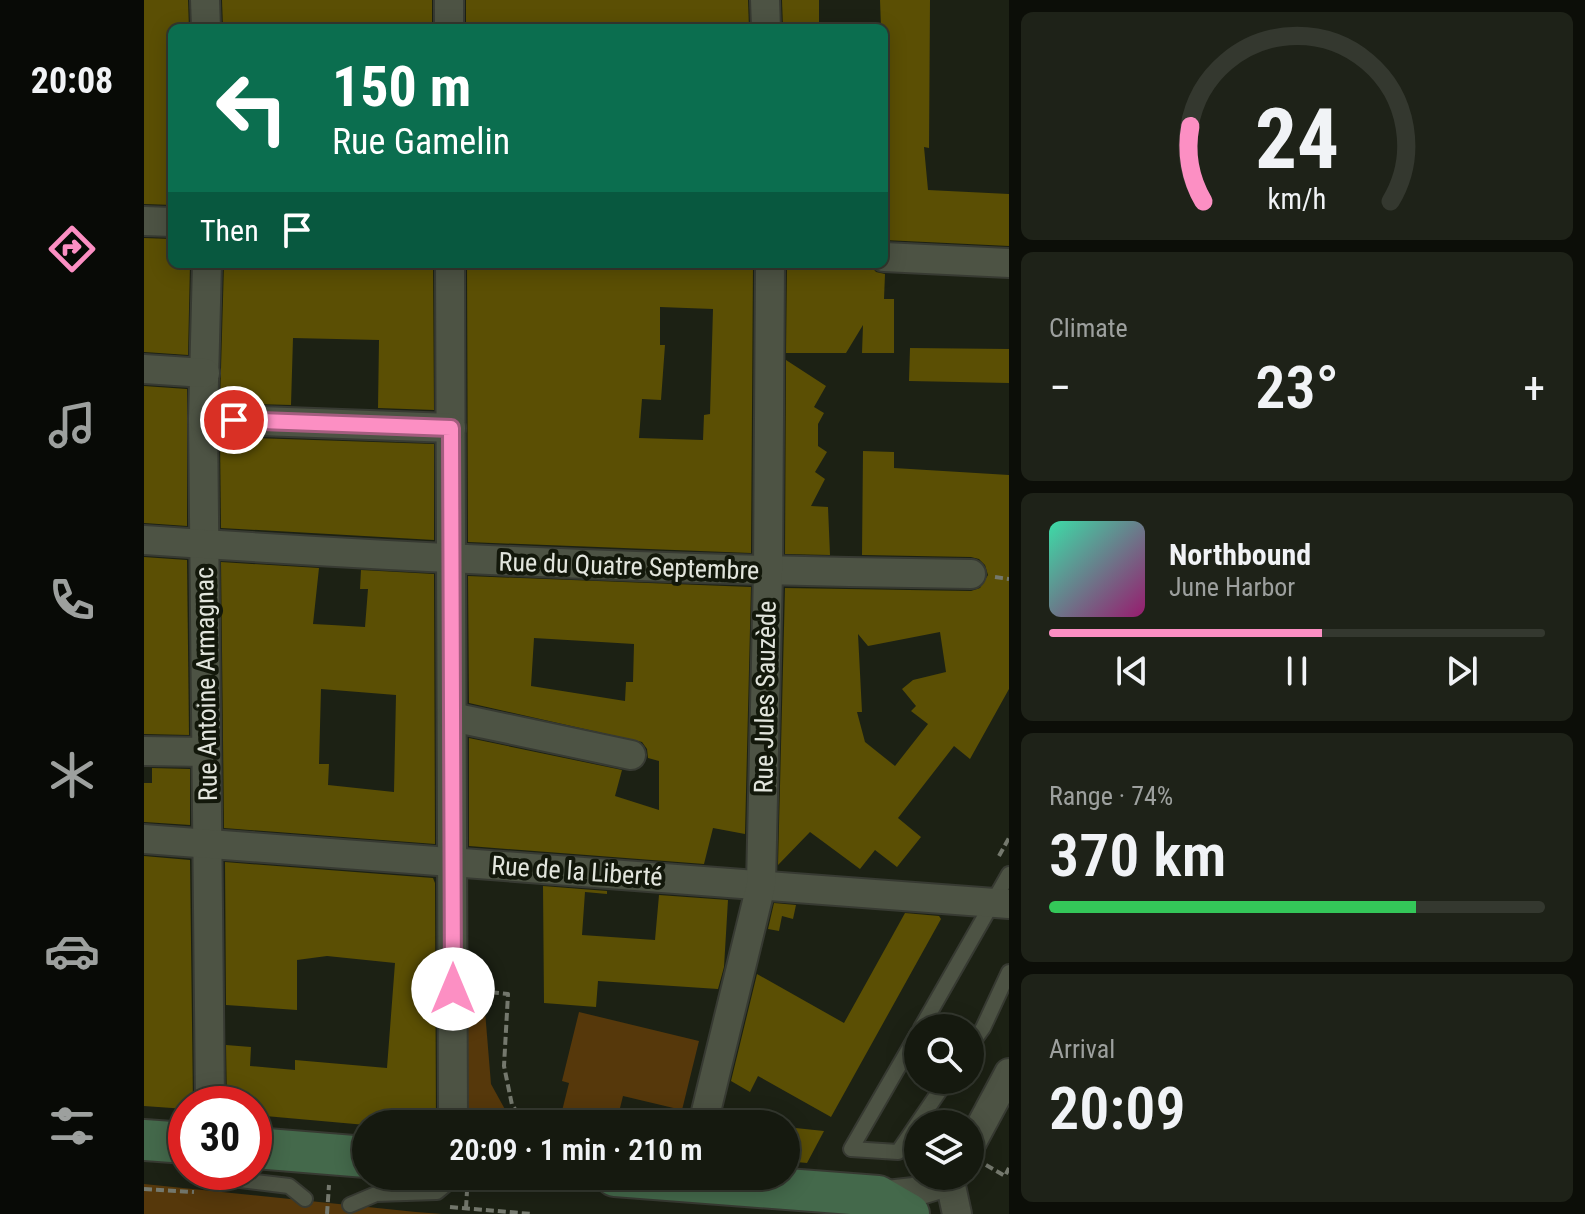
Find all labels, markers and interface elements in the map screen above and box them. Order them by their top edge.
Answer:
text: 150 m [332,54,471,120]
icon: left [200,56,304,160]
text: 20:08 [31,60,113,102]
text: 24 [1255,91,1339,188]
text: Rue Gamelin [332,121,510,163]
text: km/h [1268,182,1326,216]
icon: arrive [275,208,319,252]
text: Then [200,213,259,248]
icon: directions [44,221,100,277]
text: Climate [1049,313,1128,343]
text: 23° [1255,352,1339,423]
text: − [1049,362,1071,414]
text: + [1523,362,1545,414]
pin [200,386,268,454]
icon: music [44,397,100,453]
icon: arrive [212,398,256,442]
text: Northbound [1169,537,1311,572]
street label: Rue du Quatre Septembre [498,546,760,586]
street label: Rue Antoine Armagnac [189,567,223,801]
icon: phone [44,572,100,628]
text: June Harbor [1169,572,1295,602]
street label: Rue Jules Sauzède [748,600,782,794]
icon: previous [1110,649,1154,693]
icon: pause [1275,649,1319,693]
icon: next [1440,649,1484,693]
icon: climate [44,747,100,803]
text: Range · 74% [1049,781,1173,811]
text: 370 km [1049,820,1226,891]
street label: Rue de la Liberté [490,850,664,892]
icon: car [44,923,100,979]
position arrow [411,947,495,1031]
map controls [904,1014,984,1190]
button: search [904,1014,984,1094]
text: Arrival [1049,1034,1115,1064]
text: 20:09 [1049,1073,1186,1144]
speed limit sign: 30 [168,1086,272,1190]
icon: filters [44,1098,100,1154]
button: layers [904,1110,984,1190]
text: 20:09 · 1 min · 210 m [449,1132,703,1167]

